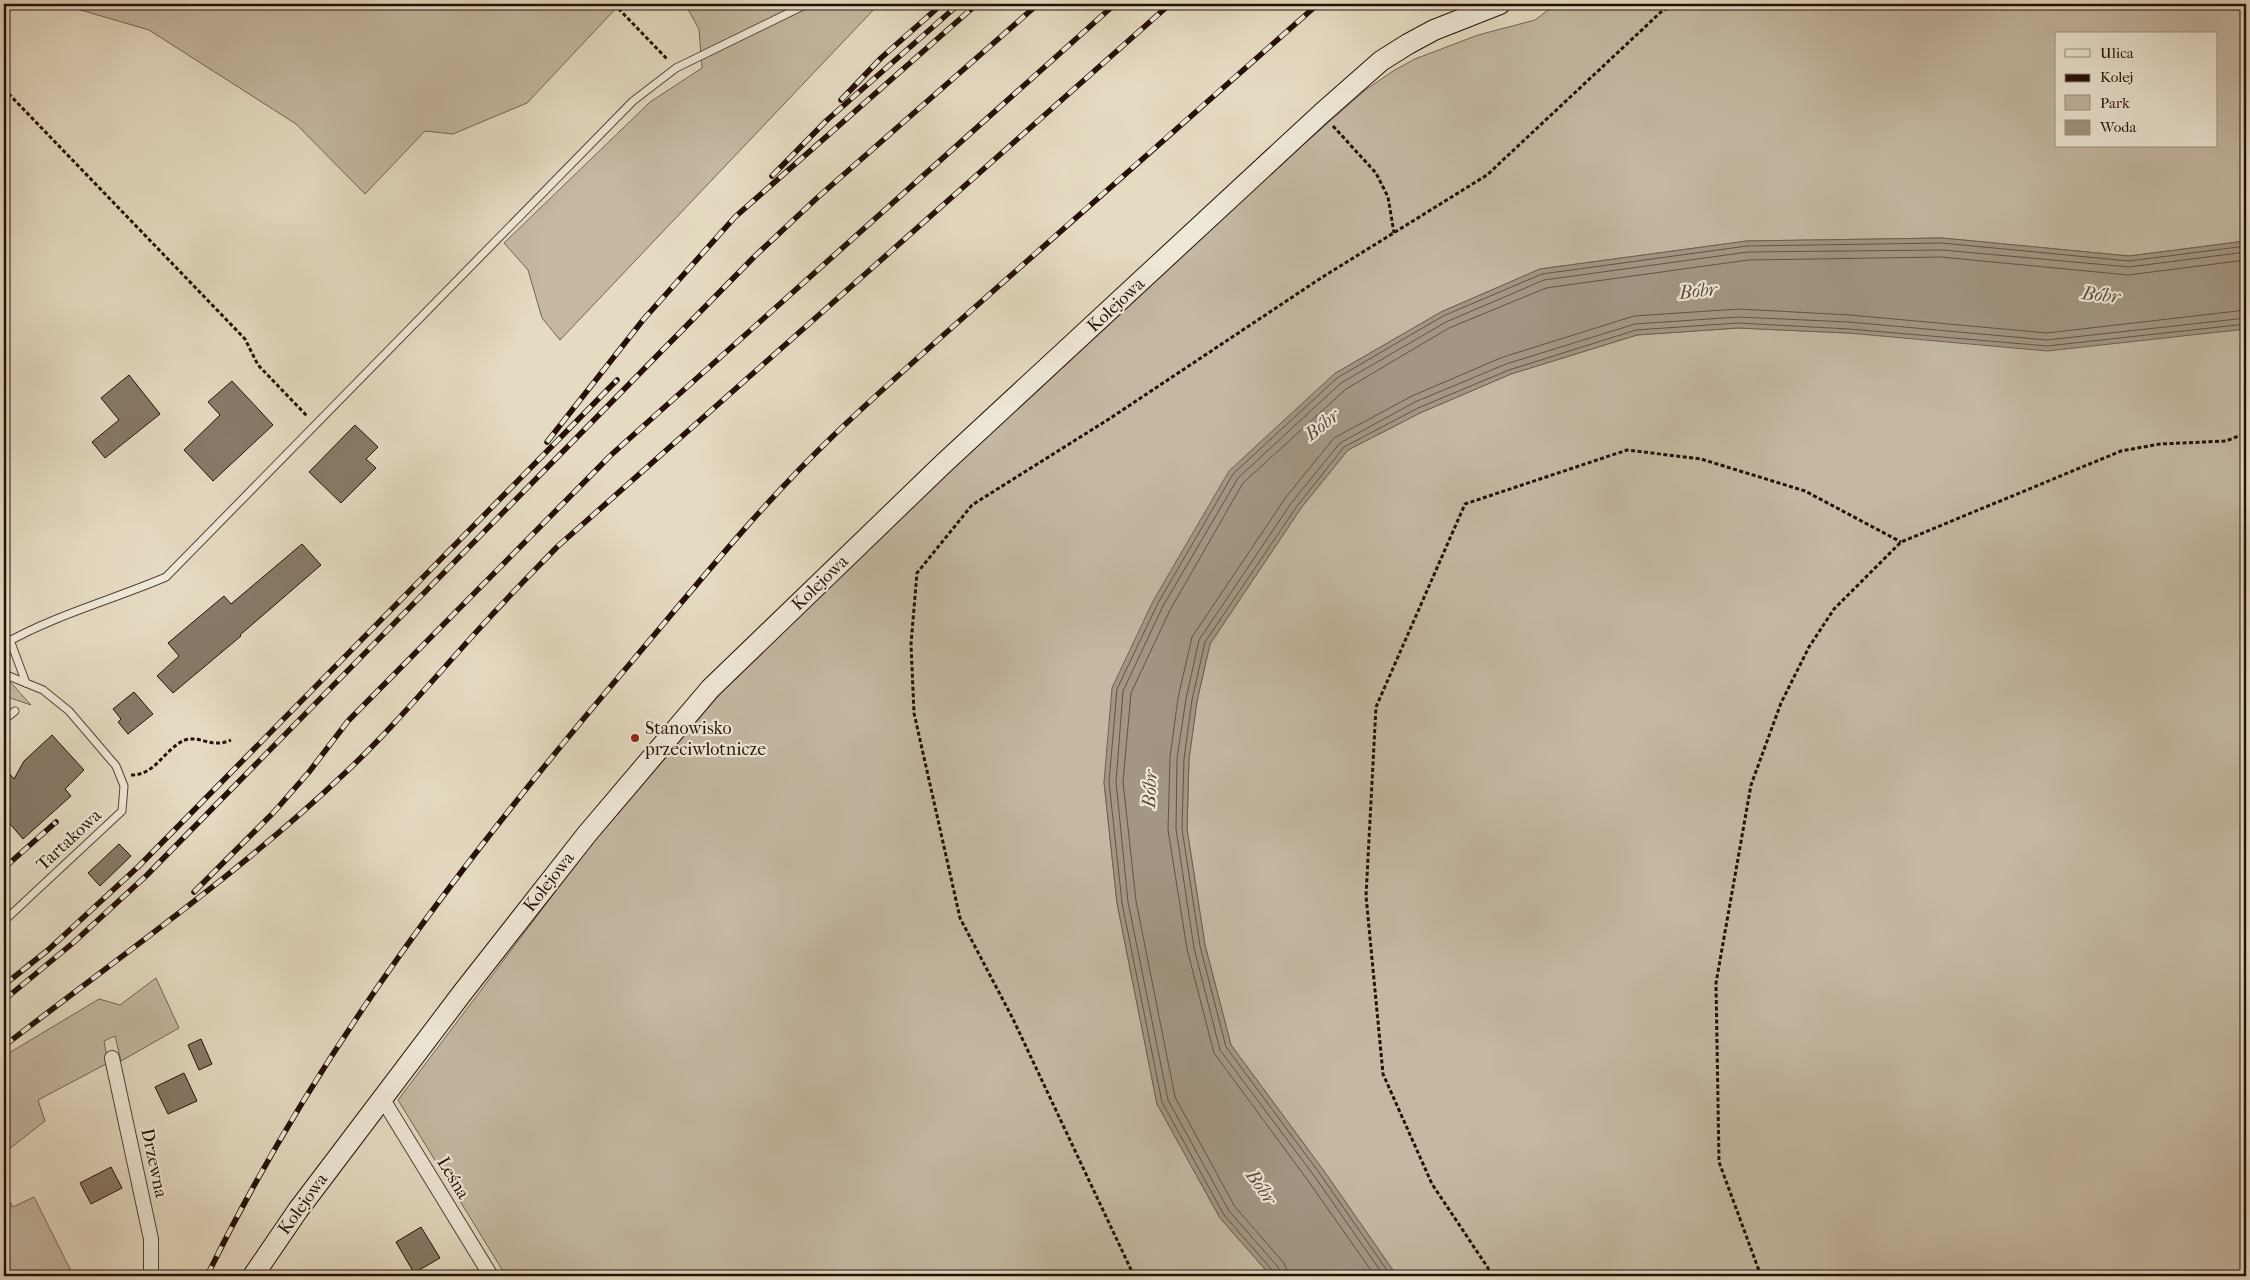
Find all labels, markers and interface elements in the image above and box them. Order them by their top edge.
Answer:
legend [2055,32,2218,148]
text: Ulica [2100,44,2135,62]
text: Kolej [2100,68,2133,86]
text: Park [2100,94,2130,112]
text: Woda [2099,118,2137,136]
street label: Kolejowa [1083,273,1149,337]
water label: Bóbr [1677,278,1719,304]
water label: Bóbr [2080,282,2122,308]
water label: Bóbr [1300,404,1345,446]
street label: Kolejowa [787,551,853,615]
place label: Stanowisko przeciwlotnicze [644,718,766,760]
marker: Stanowisko przeciwlotnicze [629,732,641,744]
water label: Bóbr [1138,768,1162,809]
street label: Tartakowa [32,804,106,875]
street label: Kolejowa [519,847,579,916]
street label: Drzewna [136,1126,172,1200]
street label: Leśna [432,1153,474,1203]
water label: Bóbr [1241,1164,1282,1210]
street label: Kolejowa [274,1169,333,1239]

